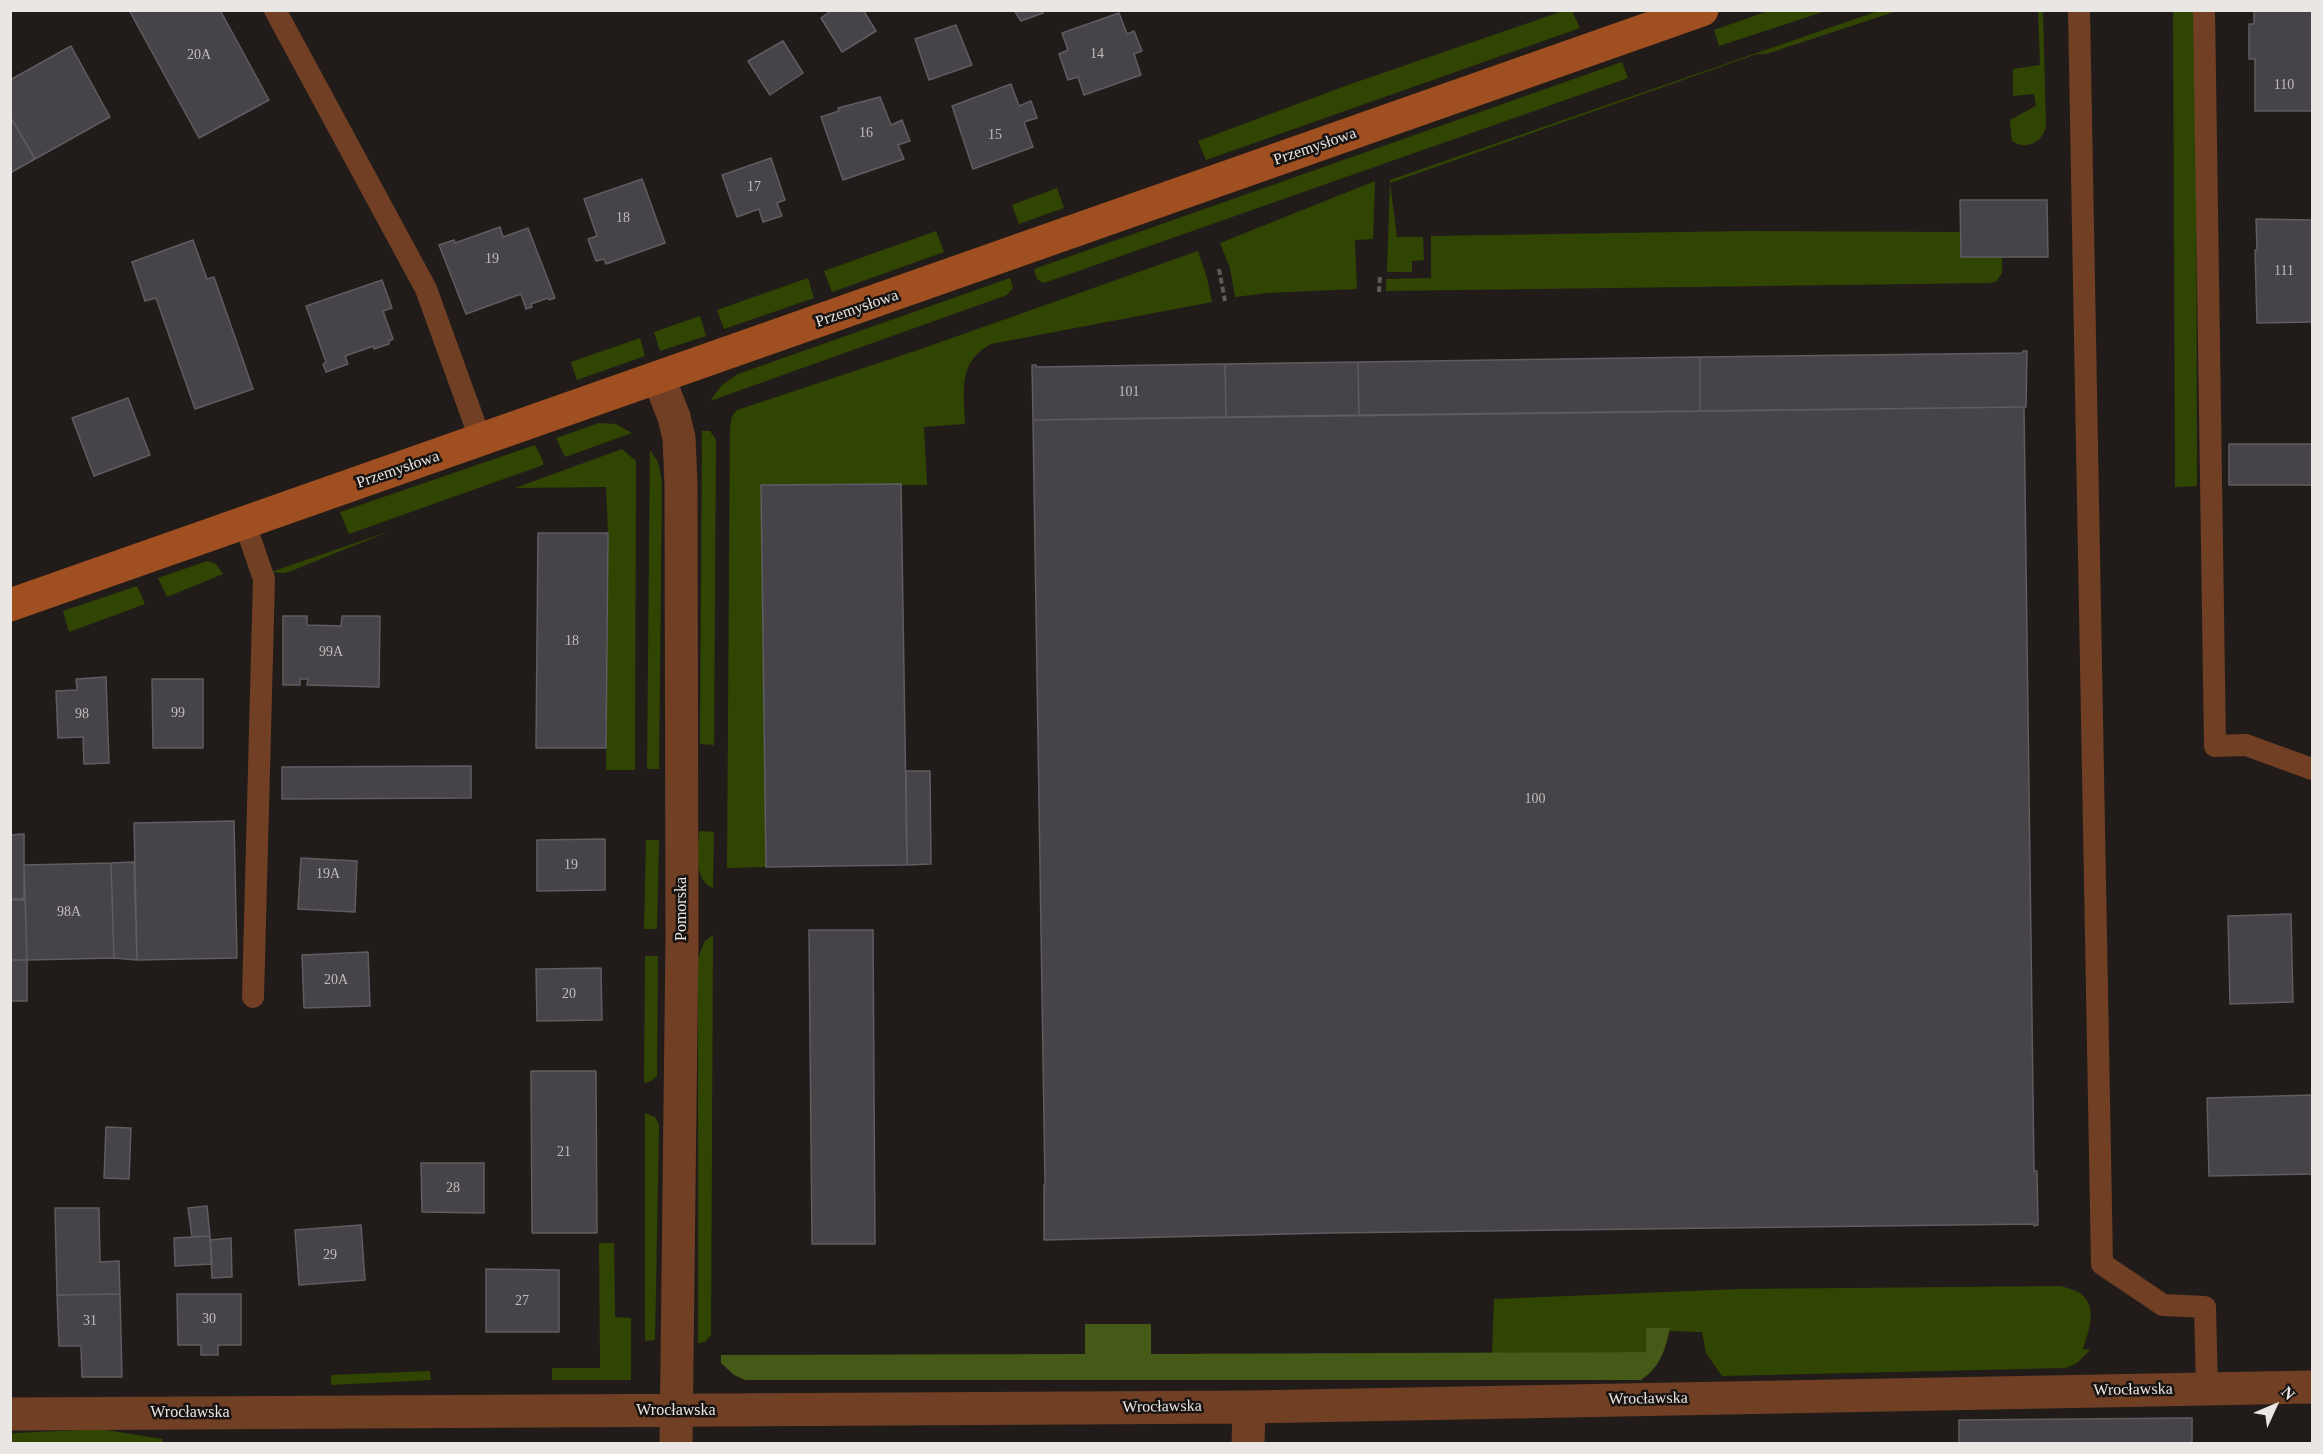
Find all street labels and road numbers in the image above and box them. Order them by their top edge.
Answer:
street label: Przemysłowa [1271,124,1359,170]
street label: Przemysłowa [813,286,901,332]
street label: Przemysłowa [354,447,442,493]
street label: Pomorska [672,877,692,941]
street label: Wrocławska [2093,1380,2173,1400]
street label: Wrocławska [1608,1389,1688,1409]
street label: Wrocławska [1122,1397,1202,1417]
street label: Wrocławska [636,1401,716,1421]
street label: Wrocławska [150,1403,230,1423]

